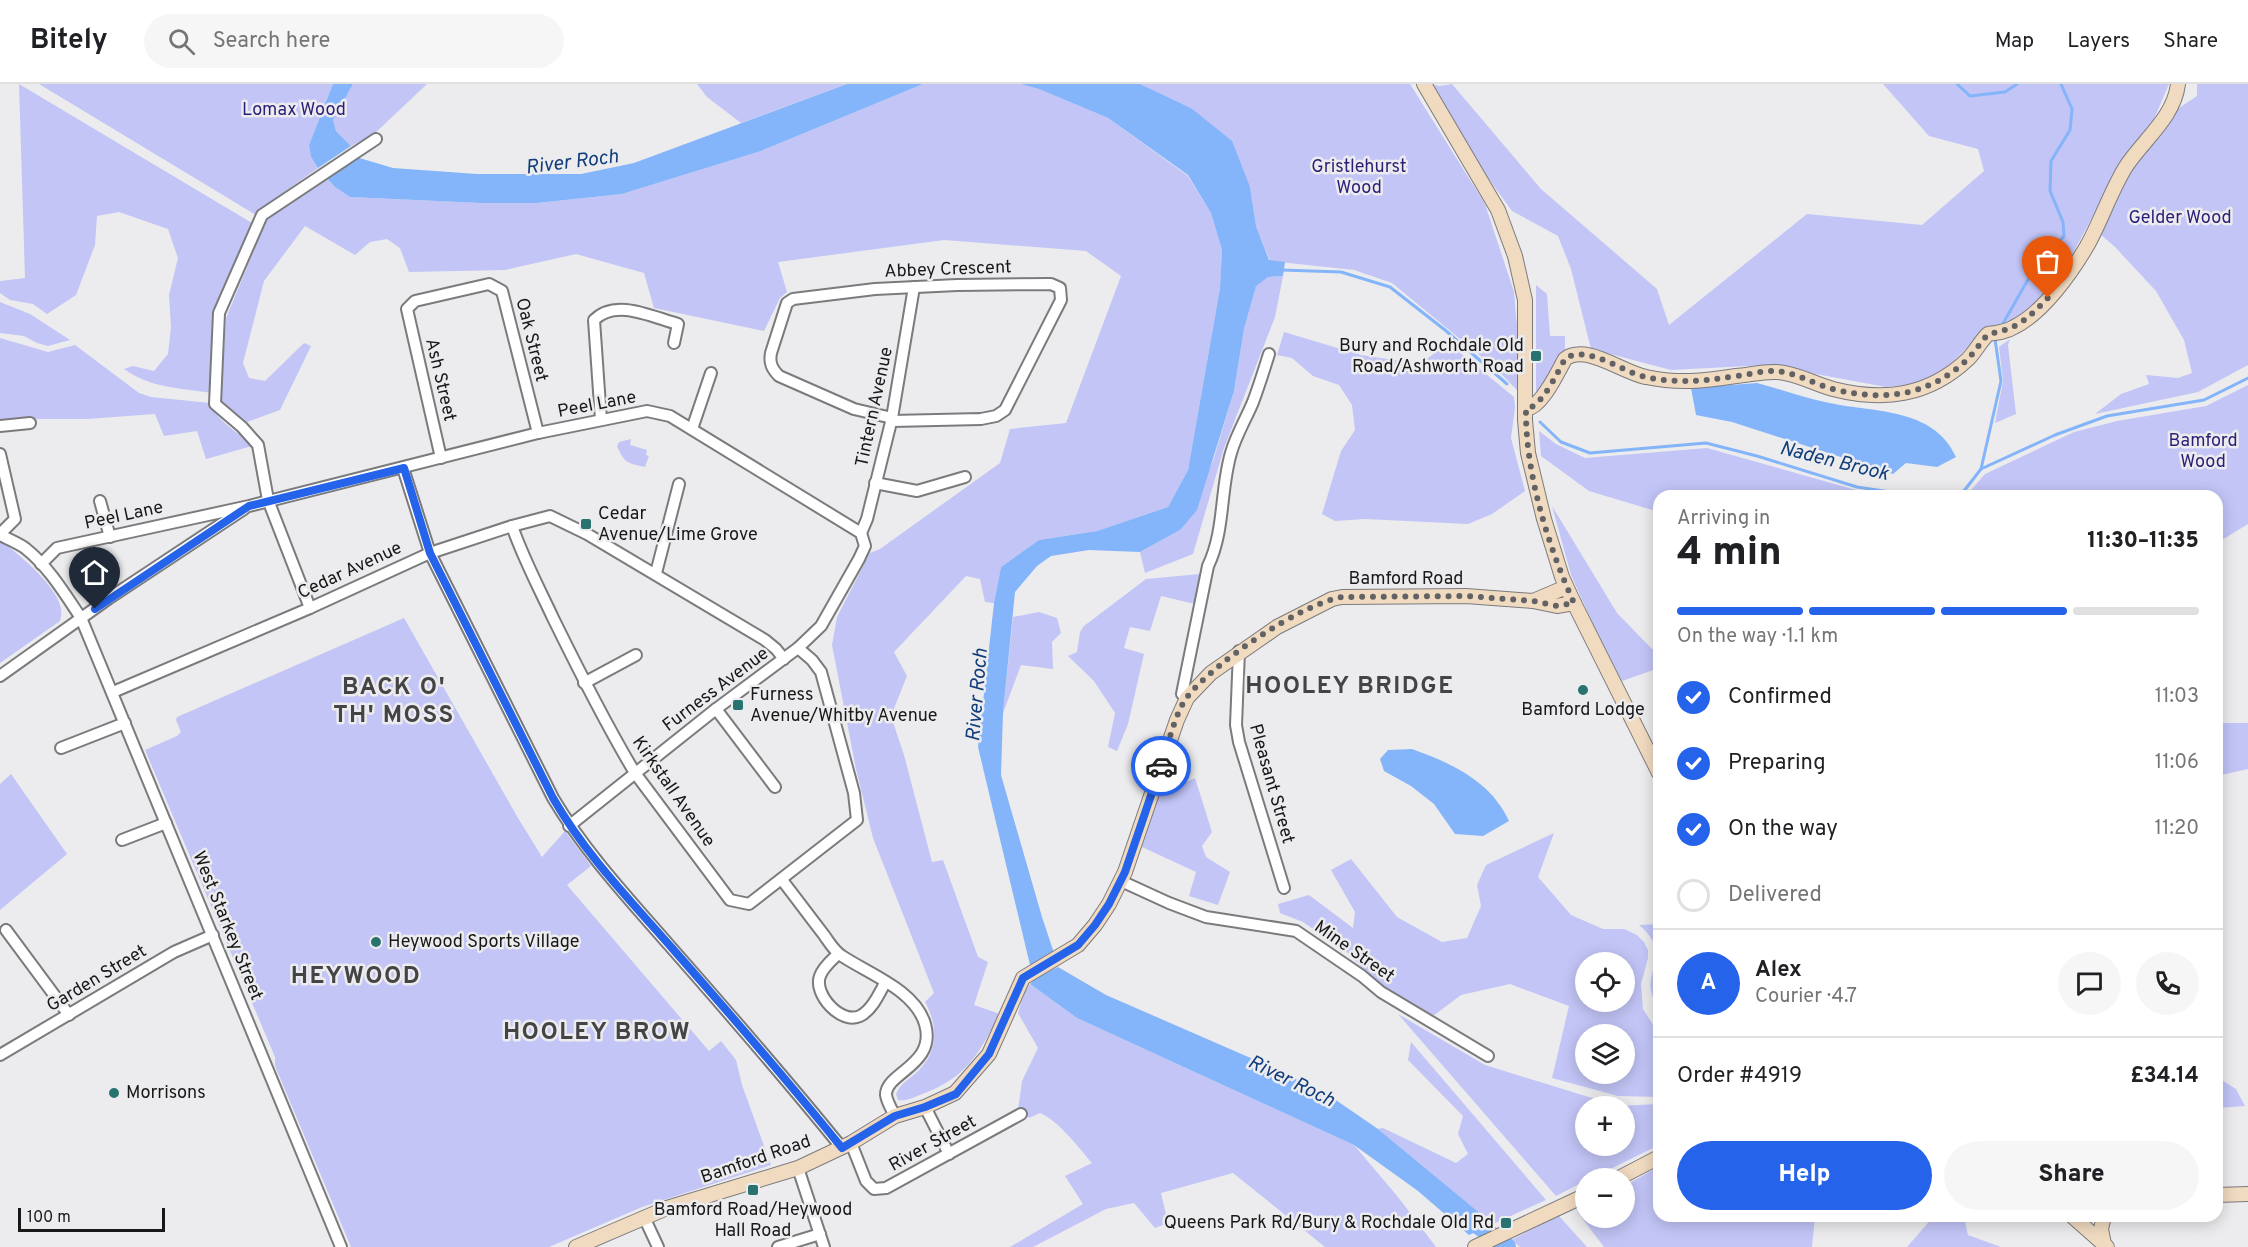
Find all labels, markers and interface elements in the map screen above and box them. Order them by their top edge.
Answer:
search box [144,14,564,68]
text: Bitely [30,23,108,59]
icon: search [165,25,198,58]
text: Search here [213,28,330,55]
text: Map [1995,28,2034,55]
text: Layers [2067,28,2130,55]
text: Share [2163,28,2218,55]
park label: Lomax Wood [242,99,346,122]
water label: River Roch [524,144,620,182]
park label: Gristlehurst Wood [1311,156,1407,200]
park label: Gelder Wood [2128,207,2232,230]
pin [2022,236,2073,298]
icon: bag [2031,245,2064,278]
street label: Abbey Crescent [884,256,1012,284]
street label: Oak Street [509,296,553,384]
place label: Bury and Rochdale Old Road/Ashworth Road [1339,335,1524,379]
street label: Ash Street [419,336,461,424]
street label: Tintern Avenue [851,345,899,469]
marker: Bury and Rochdale Old Road/Ashworth Road [1529,349,1543,363]
street label: Peel Lane [556,386,638,424]
park label: Bamford Wood [2168,430,2238,474]
water label: Naden Brook [1777,436,1892,488]
street label: Peel Lane [83,496,165,536]
place label: Cedar Avenue/Lime Grove [598,503,758,547]
text: Arriving in [1677,506,1770,532]
marker: Cedar Avenue/Lime Grove [579,517,593,531]
text: 11:30–11:35 [2087,528,2199,555]
text: 4 min [1677,530,1782,579]
street label: Cedar Avenue [294,537,406,605]
pin [69,547,120,609]
icon: home [78,556,111,589]
street label: Bamford Road [1349,568,1464,591]
text: On the way · 1.1 km [1677,624,1838,650]
street label: Furness Avenue [658,643,774,737]
water label: River Roch [961,647,995,743]
district label: HOOLEY BRIDGE [1245,672,1455,702]
district label: BACK O' TH' MOSS [333,673,455,731]
icon: check [1677,681,1710,714]
marker: Bamford Lodge [1576,683,1590,697]
place label: Furness Avenue/Whitby Avenue [750,684,938,728]
text: Confirmed [1728,684,1832,711]
text: 11:03 [2155,684,2199,710]
marker: Furness Avenue/Whitby Avenue [731,698,745,712]
place label: Bamford Lodge [1521,699,1645,722]
street label: Pleasant Street [1243,721,1299,847]
street label: Kirkstall Avenue [626,732,720,852]
courier [1131,736,1191,796]
icon: check [1677,747,1710,780]
icon: car [1145,750,1178,783]
text: Preparing [1728,750,1826,777]
text: 11:06 [2155,750,2199,776]
icon: check [1677,813,1710,846]
text: On the way [1728,816,1838,843]
text: 11:20 [2155,816,2199,842]
street label: West Starkey Street [187,848,267,1004]
text: Delivered [1728,882,1822,909]
street label: Mine Street [1309,916,1399,988]
place label: Heywood Sports Village [388,931,579,954]
marker: Heywood Sports Village [369,935,383,949]
street label: Garden Street [43,940,151,1018]
map controls [1575,952,1635,1228]
button: locate [1575,952,1635,1012]
button: chat [2058,952,2121,1015]
button: phone [2136,952,2199,1015]
text: Alex [1755,957,1802,984]
district label: HEYWOOD [291,962,421,992]
text: A [1701,970,1716,997]
text: Courier · 4.7 [1755,984,1857,1010]
district label: HOOLEY BROW [503,1018,691,1048]
button: layers [1575,1024,1635,1084]
water label: River Roch [1243,1050,1339,1114]
text: Order #4919 [1677,1063,1802,1090]
text: £34.14 [2130,1063,2199,1090]
place label: Morrisons [126,1082,206,1105]
marker: Morrisons [107,1086,121,1100]
button: + [1575,1096,1635,1156]
street label: River Street [885,1111,981,1177]
street label: Bamford Road [698,1130,814,1190]
button: Help [1677,1141,1932,1210]
button: Share [1944,1141,2199,1210]
button: − [1575,1168,1635,1228]
marker: Bamford Road/Heywood Hall Road [746,1183,760,1197]
place label: Bamford Road/Heywood Hall Road [654,1199,852,1243]
scale bar [18,1205,165,1232]
text: 100 m [27,1208,71,1228]
place label: Queens Park Rd/Bury & Rochdale Old Rd [1164,1212,1494,1235]
marker: Queens Park Rd/Bury & Rochdale Old Rd [1499,1216,1513,1230]

